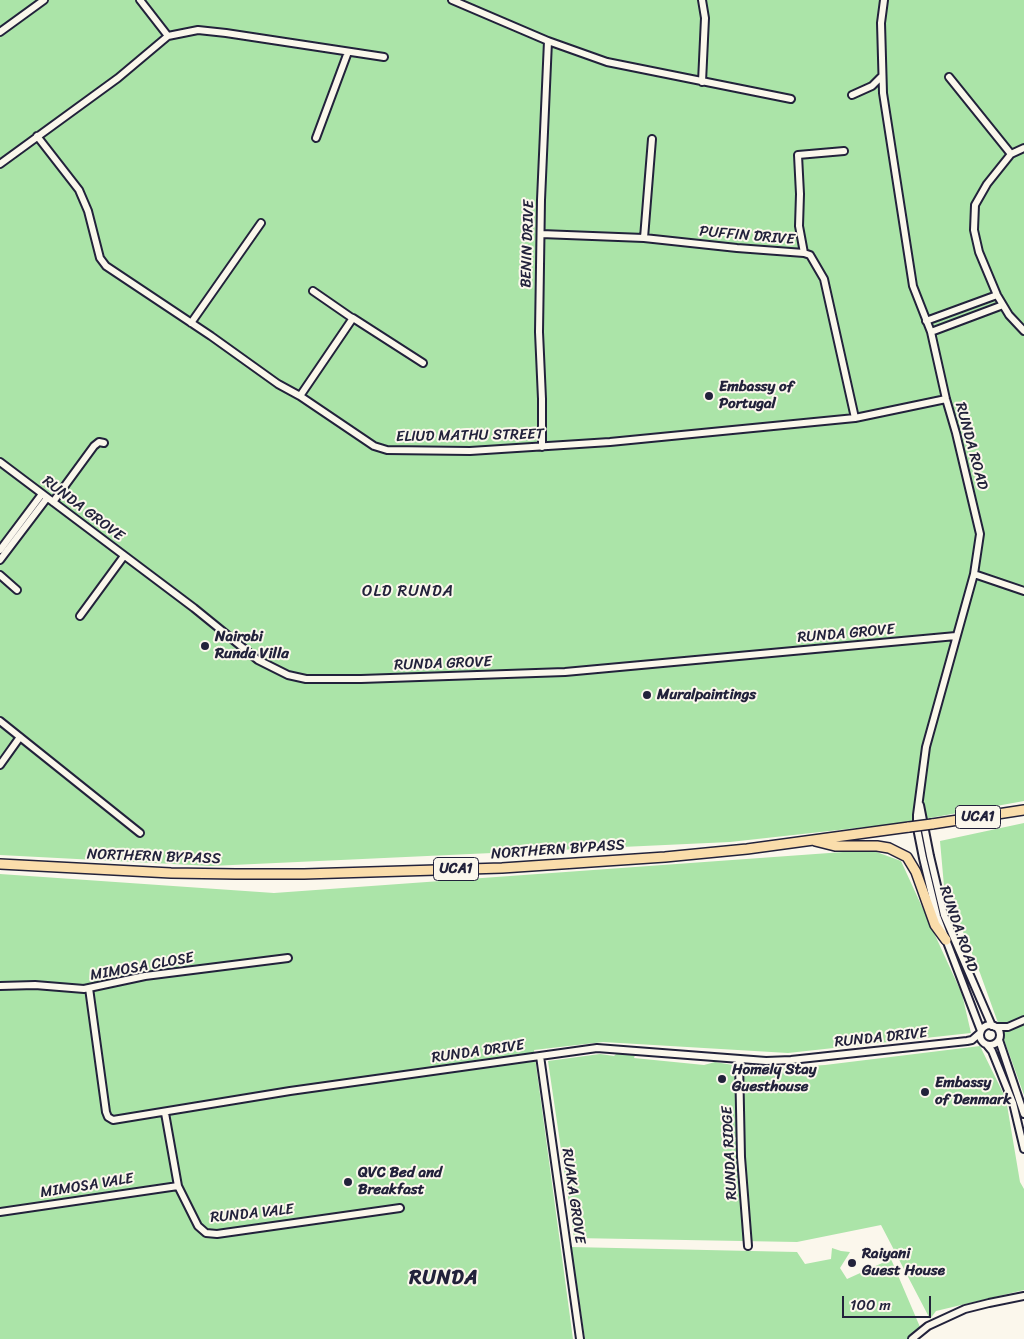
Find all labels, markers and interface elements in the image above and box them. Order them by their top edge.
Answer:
street label: BENIN DRIVE [517,200,539,288]
street label: PUFFIN DRIVE [699,223,795,249]
place label: Embassy of Portugal [719,378,793,413]
marker: Embassy of Portugal [703,390,715,402]
street label: RUNDA ROAD [951,400,991,492]
street label: ELIUD MATHU STREET [396,426,544,446]
street label: RUNDA GROVE [39,472,127,546]
district label: OLD RUNDA [361,582,455,602]
street label: RUNDA GROVE [797,621,895,647]
place label: Nairobi Runda Villa [215,628,289,663]
marker: Nairobi Runda Villa [199,640,211,652]
street label: RUNDA GROVE [394,653,492,675]
place label: Muralpaintings [657,686,756,704]
marker: Muralpaintings [641,689,653,701]
road number: UCA1 [956,806,1000,829]
street label: NORTHERN BYPASS [490,836,626,864]
street label: NORTHERN BYPASS [87,846,221,868]
road number: UCA1 [434,858,478,881]
street label: RUNDA ROAD [935,884,981,974]
street label: MIMOSA CLOSE [89,949,195,985]
street label: RUNDA DRIVE [834,1024,928,1052]
street label: RUNDA DRIVE [430,1037,526,1067]
place label: Homely Stay Guesthouse [732,1061,817,1096]
marker: Homely Stay Guesthouse [716,1073,728,1085]
place label: Embassy of Denmark [935,1074,1011,1109]
marker: Embassy of Denmark [919,1086,931,1098]
street label: RUNDA RIDGE [719,1106,741,1200]
street label: RUAKA GROVE [557,1147,589,1245]
place label: QVC Bed and Breakfast [358,1164,442,1199]
street label: MIMOSA VALE [39,1170,135,1202]
marker: QVC Bed and Breakfast [342,1176,354,1188]
street label: RUNDA VALE [209,1201,295,1227]
place label: Raiyani Guest House [862,1245,945,1280]
marker: Raiyani Guest House [846,1257,858,1269]
district label: RUNDA [409,1267,479,1291]
scale bar [844,1286,933,1318]
text: 100 m [850,1292,891,1318]

